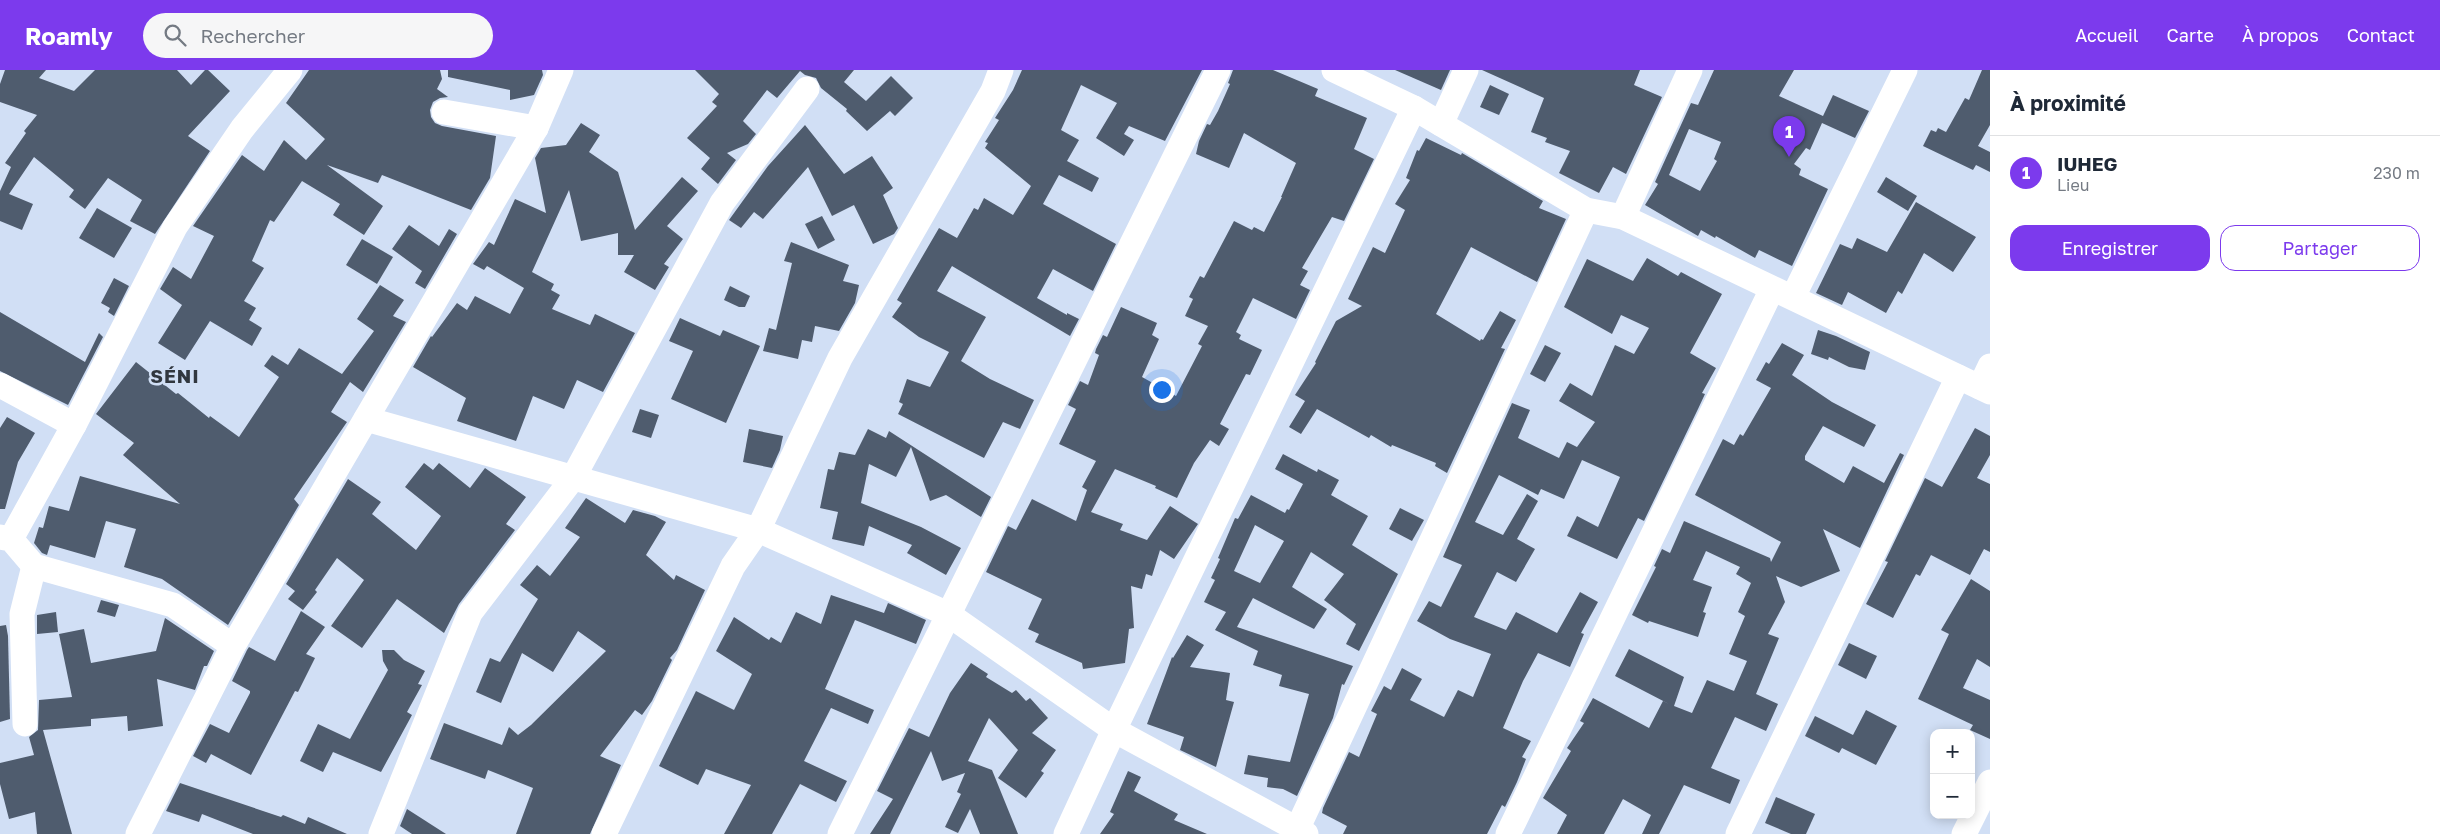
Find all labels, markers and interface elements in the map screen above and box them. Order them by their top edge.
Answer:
search box [143,13,493,58]
text: Roamly [25,21,113,50]
icon: search [161,21,189,49]
text: Rechercher [201,24,305,47]
text: Accueil [2075,24,2139,46]
text: Carte [2167,24,2214,46]
text: À propos [2242,24,2319,46]
text: Contact [2347,24,2415,46]
text: À proximité [2010,90,2126,116]
pin: 1 [1773,116,1805,157]
text: IUHEG [2057,152,2118,175]
text: 1 [2022,163,2030,183]
text: 230 m [2373,163,2420,183]
text: Lieu [2057,175,2089,195]
button: Enregistrer [2010,225,2210,271]
button: Partager [2220,225,2420,271]
district label: SÉNI [150,364,200,387]
your location [1149,377,1175,403]
map controls [1930,729,1975,819]
button: + [1930,729,1975,774]
button: − [1930,774,1975,819]

